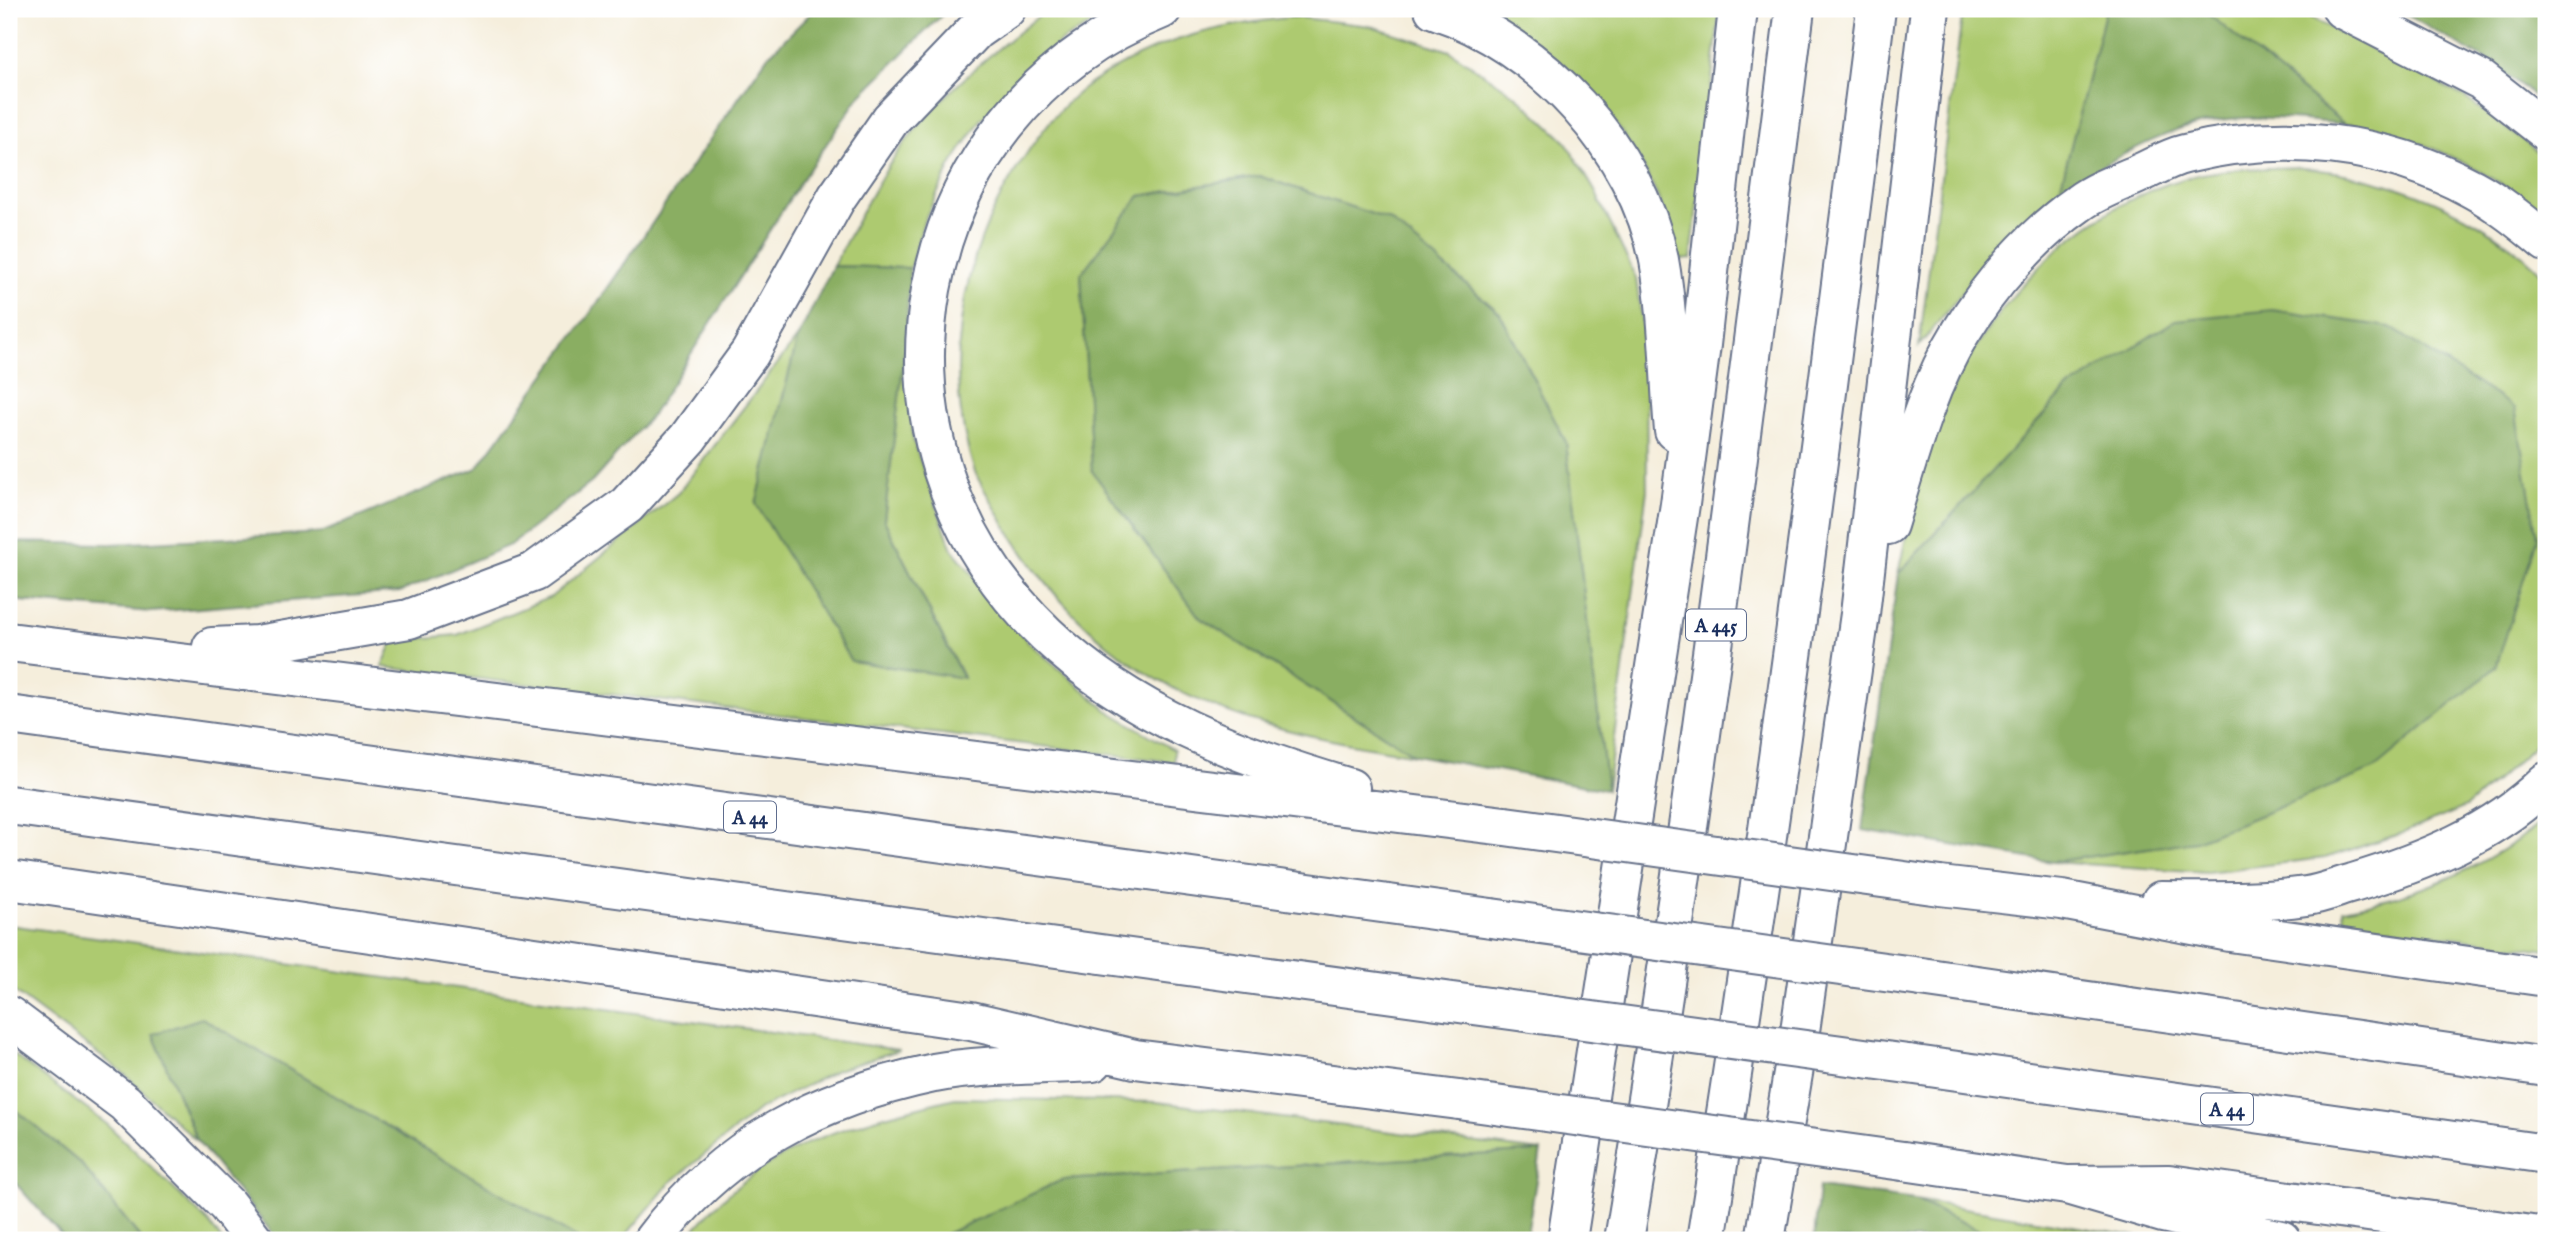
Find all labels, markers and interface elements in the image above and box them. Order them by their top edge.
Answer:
road number: A 445 [1686,610,1746,640]
road number: A 44 [724,802,776,832]
road number: A 44 [2201,1093,2253,1124]

